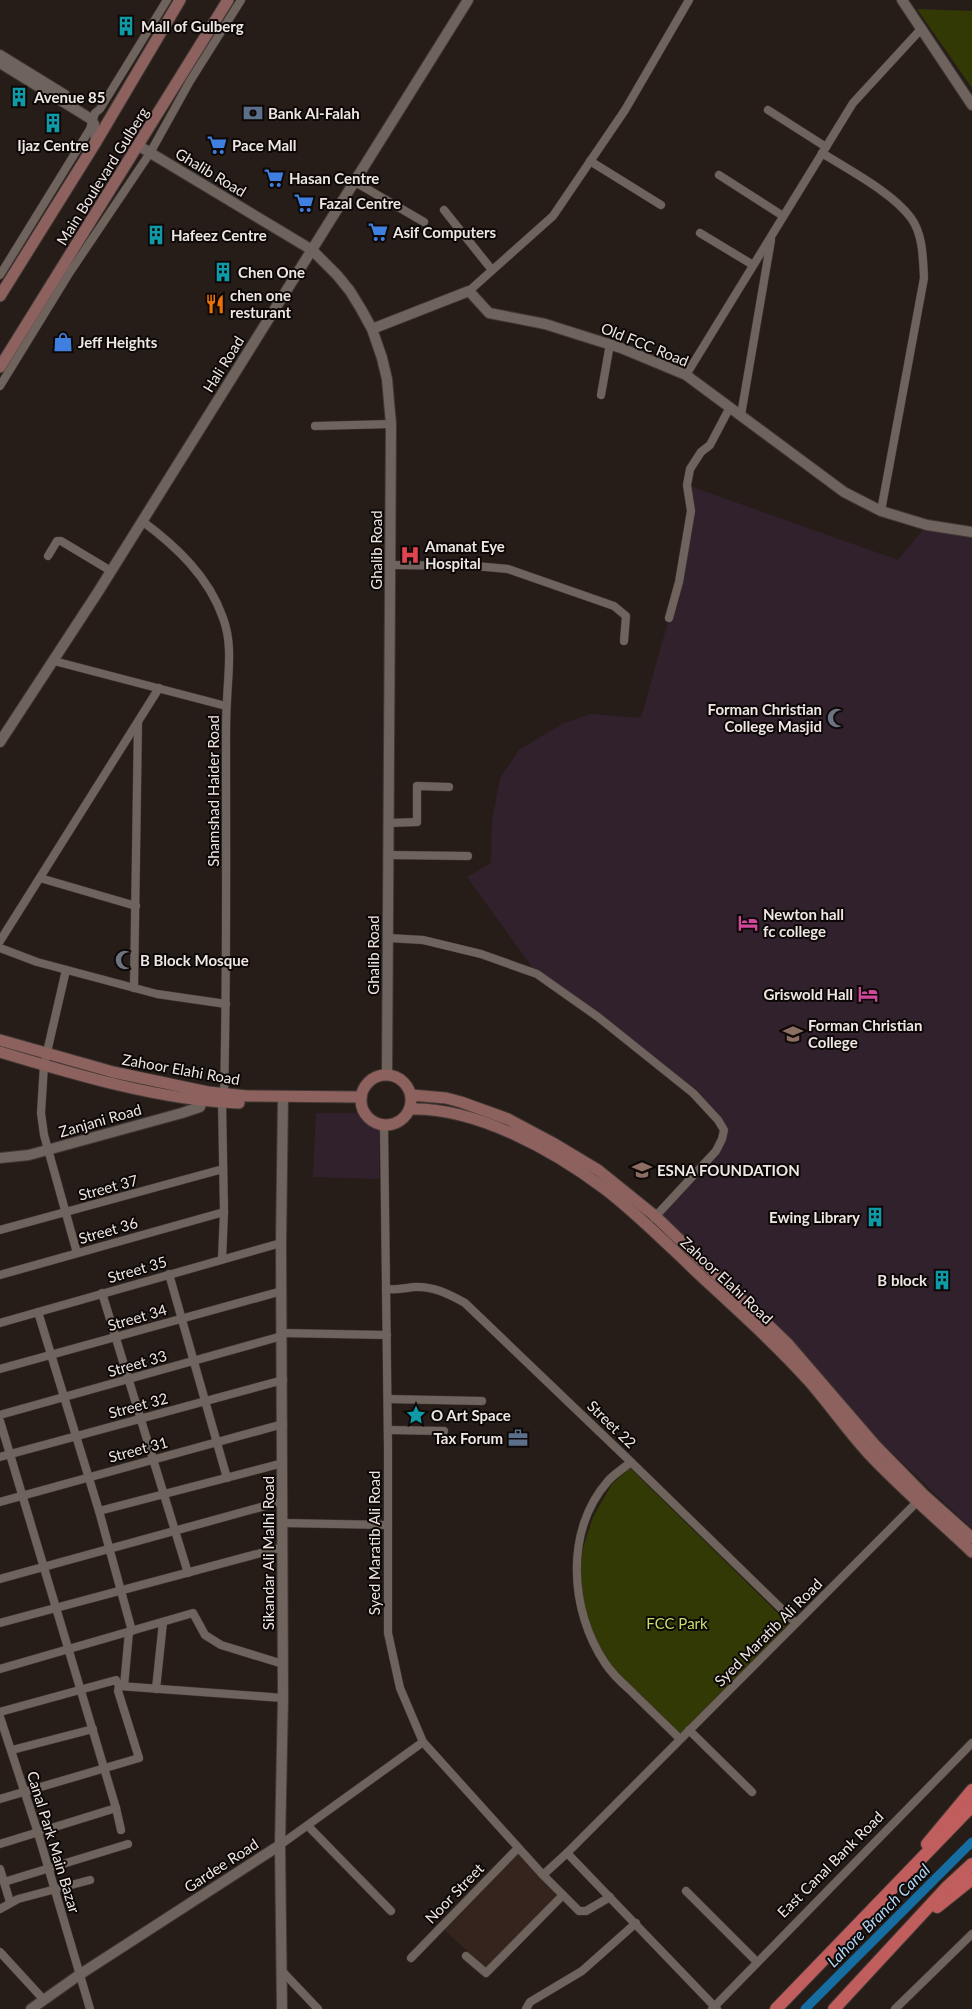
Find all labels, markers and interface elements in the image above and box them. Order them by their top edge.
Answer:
building icon: Mall of Gulberg [115,15,137,37]
place label: Mall of Gulberg [141,17,244,35]
building icon: Avenue 85 [8,86,30,108]
place label: Avenue 85 [33,88,105,106]
bank icon: Bank Al-Falah [242,102,264,124]
street label: Main Boulevard Gulberg [52,104,152,248]
place label: Bank Al-Falah [268,104,360,122]
building icon: Ijaz Centre [42,112,64,134]
supermarket icon: Pace Mall [206,134,228,156]
place label: Ijaz Centre [17,136,89,154]
place label: Pace Mall [232,136,296,154]
street label: Ghalib Road [172,144,250,200]
supermarket icon: Hasan Centre [263,167,285,189]
place label: Hasan Centre [289,169,379,187]
supermarket icon: Fazal Centre [293,192,315,214]
place label: Fazal Centre [319,194,401,212]
supermarket icon: Asif Computers [367,221,389,243]
place label: Asif Computers [392,223,497,241]
building icon: Hafeez Centre [145,224,167,246]
place label: Hafeez Centre [171,226,267,244]
building icon: Chen One [212,261,234,283]
place label: Chen One [238,263,305,281]
place label: chen one resturant [230,286,291,321]
restaurant icon: chen one resturant [204,293,226,315]
street label: Old FCC Road [599,318,691,370]
shop icon: Jeff Heights [52,331,74,353]
place label: Jeff Heights [78,333,158,351]
street label: Hali Road [199,333,247,395]
street label: Ghalib Road [367,510,385,590]
place label: Amanat Eye Hospital [424,537,505,572]
hospital icon: Amanat Eye Hospital [399,544,421,566]
place label: Forman Christian College Masjid [708,700,822,735]
mosque icon: Forman Christian College Masjid [826,707,848,729]
street label: Shamshad Haider Road [204,715,222,867]
place label: Newton hall fc college [763,905,844,940]
hotel icon: Newton hall fc college [737,912,759,934]
street label: Ghalib Road [364,915,382,995]
mosque icon: B Block Mosque [114,949,136,971]
place label: B Block Mosque [140,951,249,969]
hotel icon: Griswold Hall [857,983,879,1005]
place label: Griswold Hall [763,985,853,1003]
place label: Forman Christian College [808,1016,922,1051]
school or university icon: Forman Christian College [782,1023,804,1045]
street label: Zahoor Elahi Road [121,1050,241,1088]
street label: Zanjani Road [57,1100,143,1140]
school or university icon: ESNA FOUNDATION [631,1159,653,1181]
place label: ESNA FOUNDATION [657,1161,800,1179]
street label: Street 37 [76,1170,140,1204]
building icon: Ewing Library [864,1206,886,1228]
place label: Ewing Library [769,1208,860,1226]
street label: Street 36 [76,1213,140,1247]
street label: Zahoor Elahi Road [677,1233,777,1327]
street label: Street 35 [105,1252,169,1286]
building icon: B block [931,1269,953,1291]
place label: B block [877,1271,928,1289]
street label: Street 34 [105,1300,169,1334]
street label: Street 33 [105,1346,169,1380]
street label: Street 32 [106,1388,170,1422]
street label: Street 22 [584,1396,640,1452]
place icon: O Art Space [405,1404,427,1426]
place label: O Art Space [431,1406,511,1424]
office icon: Tax Forum [507,1427,529,1449]
place label: Tax Forum [434,1429,503,1447]
street label: Street 31 [106,1432,170,1466]
street label: Syed Maratib Ali Road [365,1471,383,1615]
street label: Sikandar Ali Malhi Road [259,1476,277,1630]
street label: Syed Maratib Ali Road [710,1574,826,1690]
park label: FCC Park [646,1614,708,1632]
street label: Canal Park Main Bazar [24,1769,84,1916]
street label: East Canal Bank Road [773,1807,887,1921]
street label: Gardee Road [181,1834,261,1896]
street label: Noor Street [421,1859,488,1927]
water label: Lahore Branch Canal [823,1859,934,1970]

